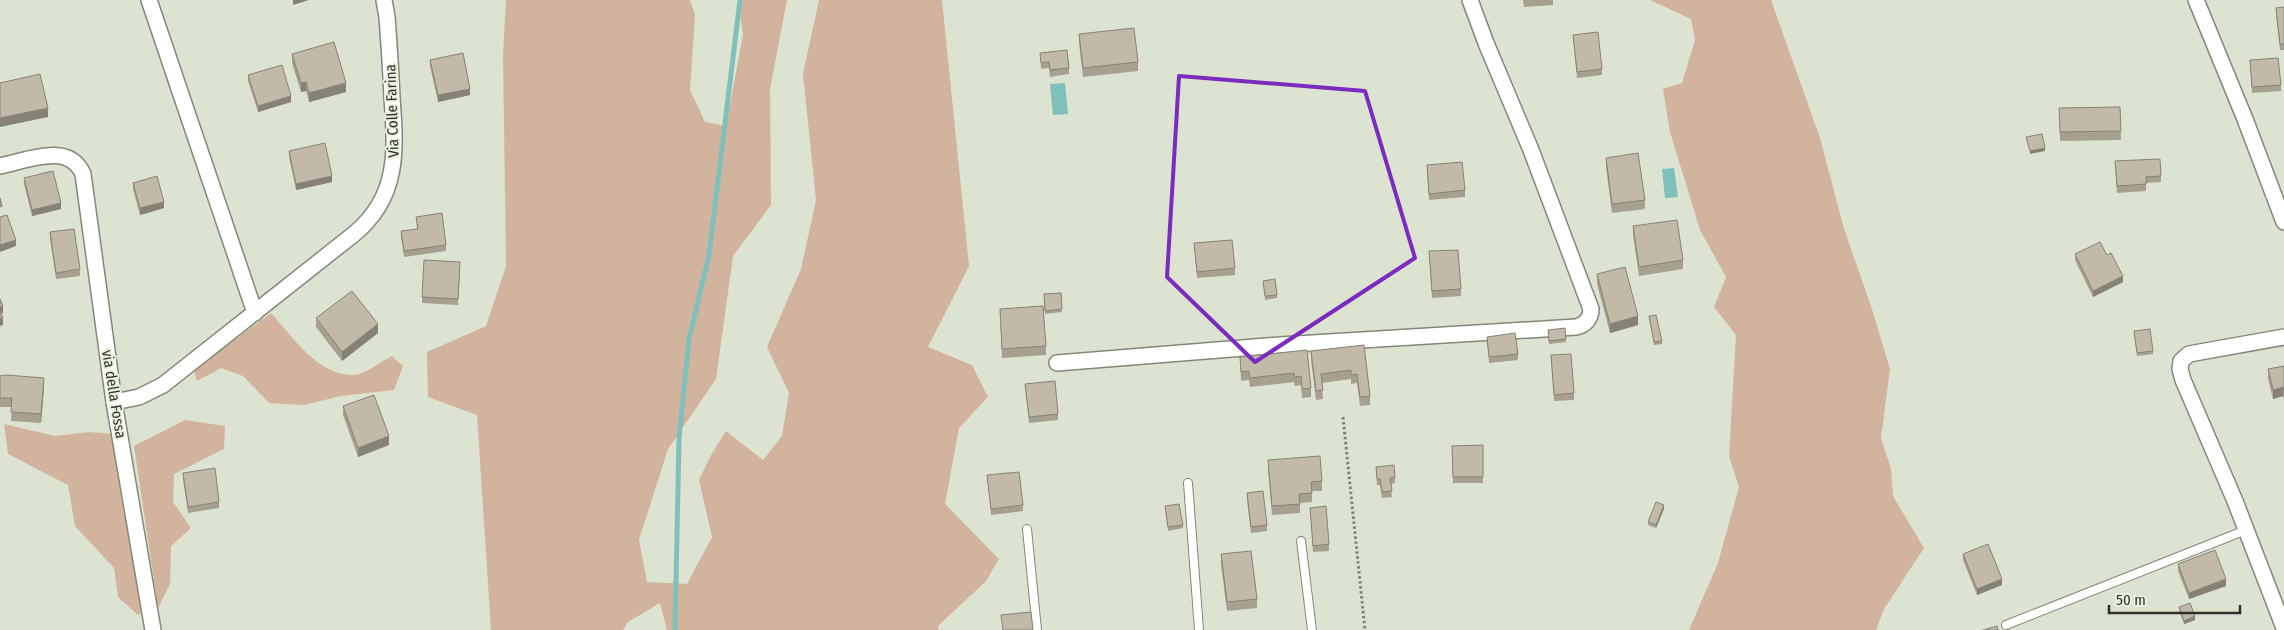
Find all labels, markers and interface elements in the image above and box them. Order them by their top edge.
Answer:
street label: Via Colle Farina [381,64,403,158]
street label: via della Fossa [98,348,130,440]
scale bar [2109,582,2240,614]
text: 50 m [2116,591,2146,609]

